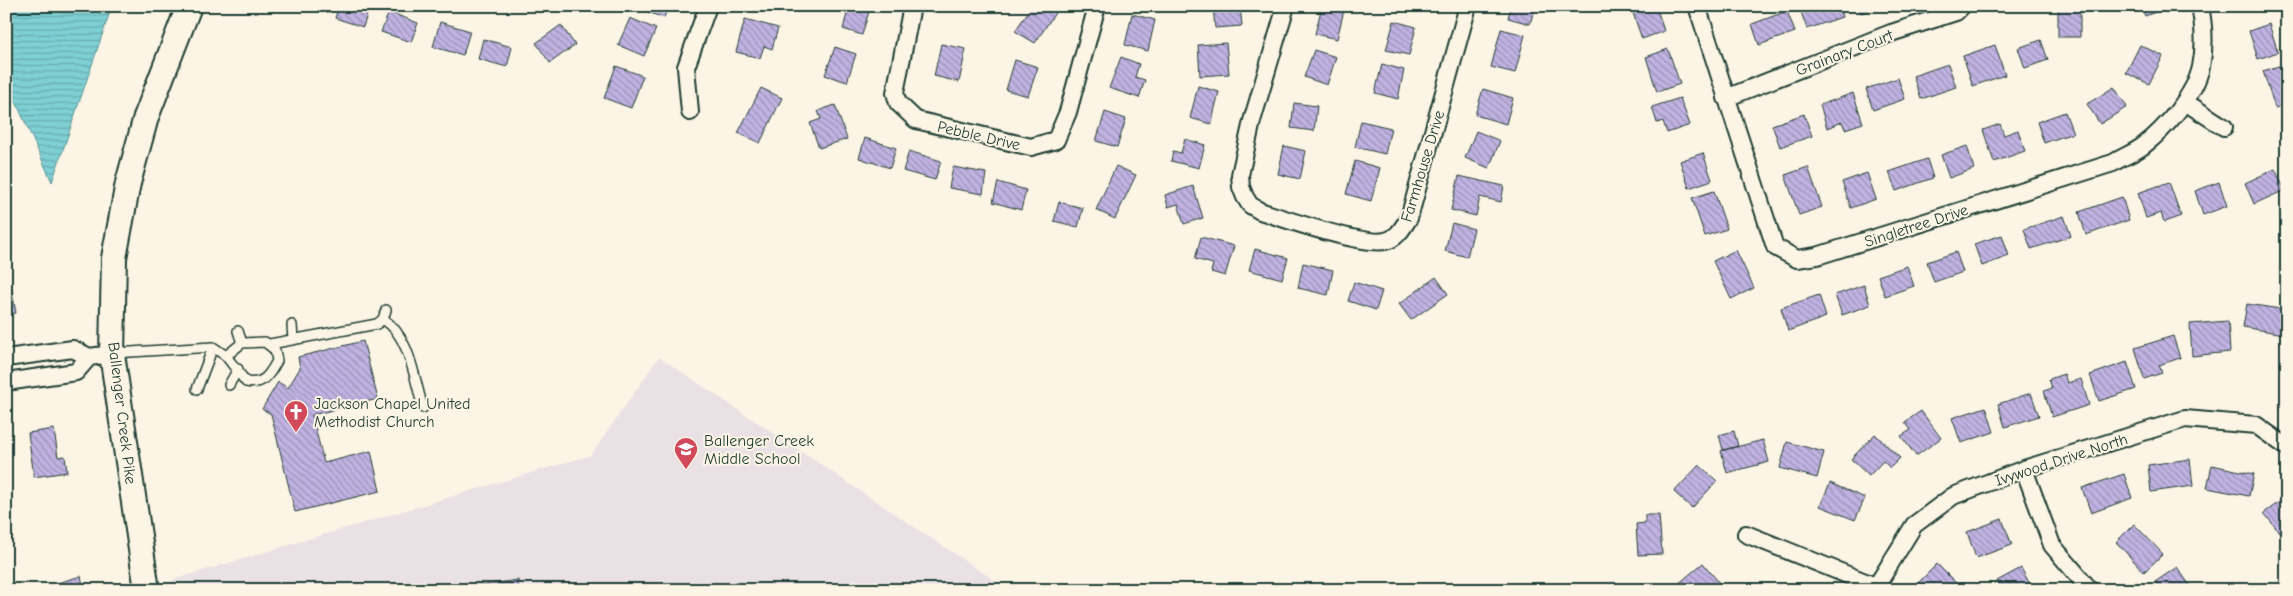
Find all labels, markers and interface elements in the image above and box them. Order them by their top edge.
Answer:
street label: Grainary Court [1793,26,1896,80]
street label: Farmhouse Drive [1397,108,1448,224]
street label: Pebble Drive [935,118,1022,154]
street label: Singletree Drive [1862,201,1970,251]
street label: Ballenger Creek Pike [104,341,140,485]
place label: Jackson Chapel United Methodist Church [314,395,470,431]
church icon: Jackson Chapel United Methodist Church [283,399,309,433]
street label: Ivywood Drive North [1993,430,2130,490]
place label: Ballenger Creek Middle School [704,432,814,468]
school or university icon: Ballenger Creek Middle School [673,436,699,470]

